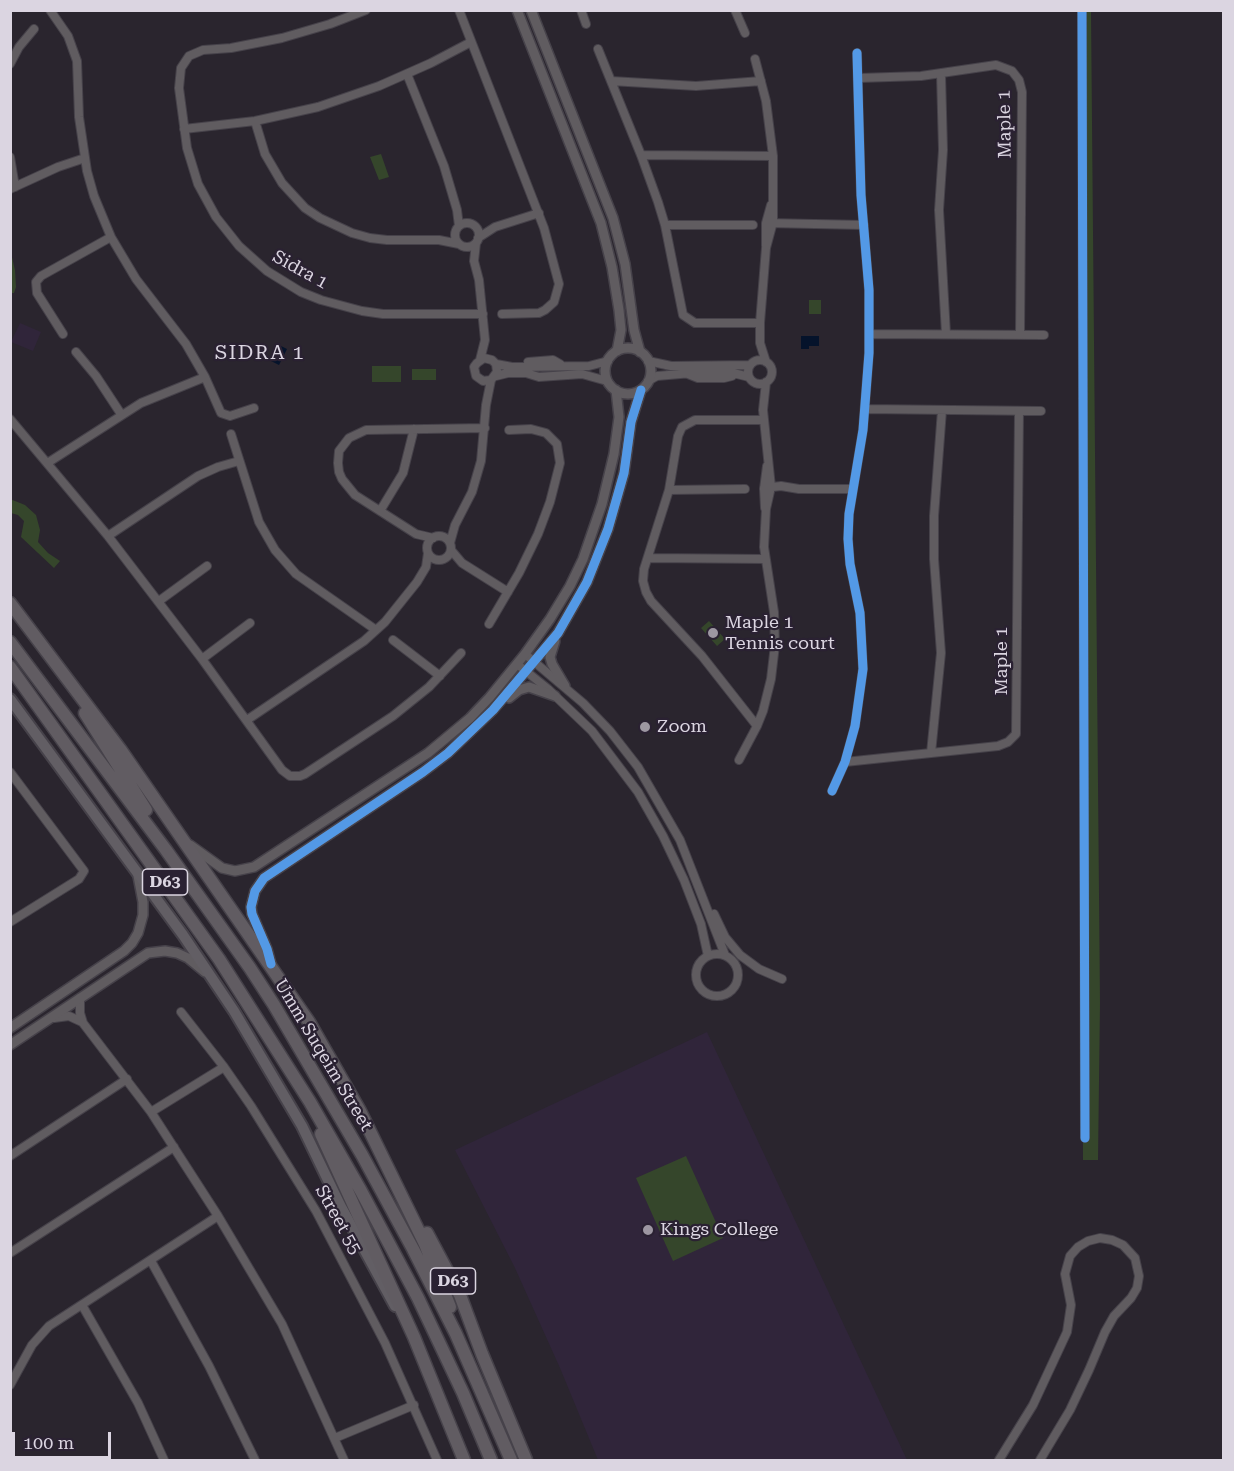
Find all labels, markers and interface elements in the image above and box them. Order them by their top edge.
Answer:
street label: Maple 1 [994,90,1016,158]
street label: Sidra 1 [268,246,332,294]
district label: SIDRA 1 [215,341,305,365]
place label: Maple 1 Tennis court [725,612,835,654]
marker: Maple 1 Tennis court [706,626,720,640]
street label: Maple 1 [991,627,1013,695]
place label: Zoom [657,716,707,738]
marker: Zoom [638,720,652,734]
road number: D63 [142,869,188,895]
street label: Umm Suqeim Street [269,975,377,1135]
street label: Street 55 [310,1181,366,1259]
place label: Kings College [660,1219,778,1241]
marker: Kings College [641,1223,655,1237]
road number: D63 [430,1268,476,1294]
scale bar [15,1420,114,1458]
text: 100 m [23,1432,74,1453]

